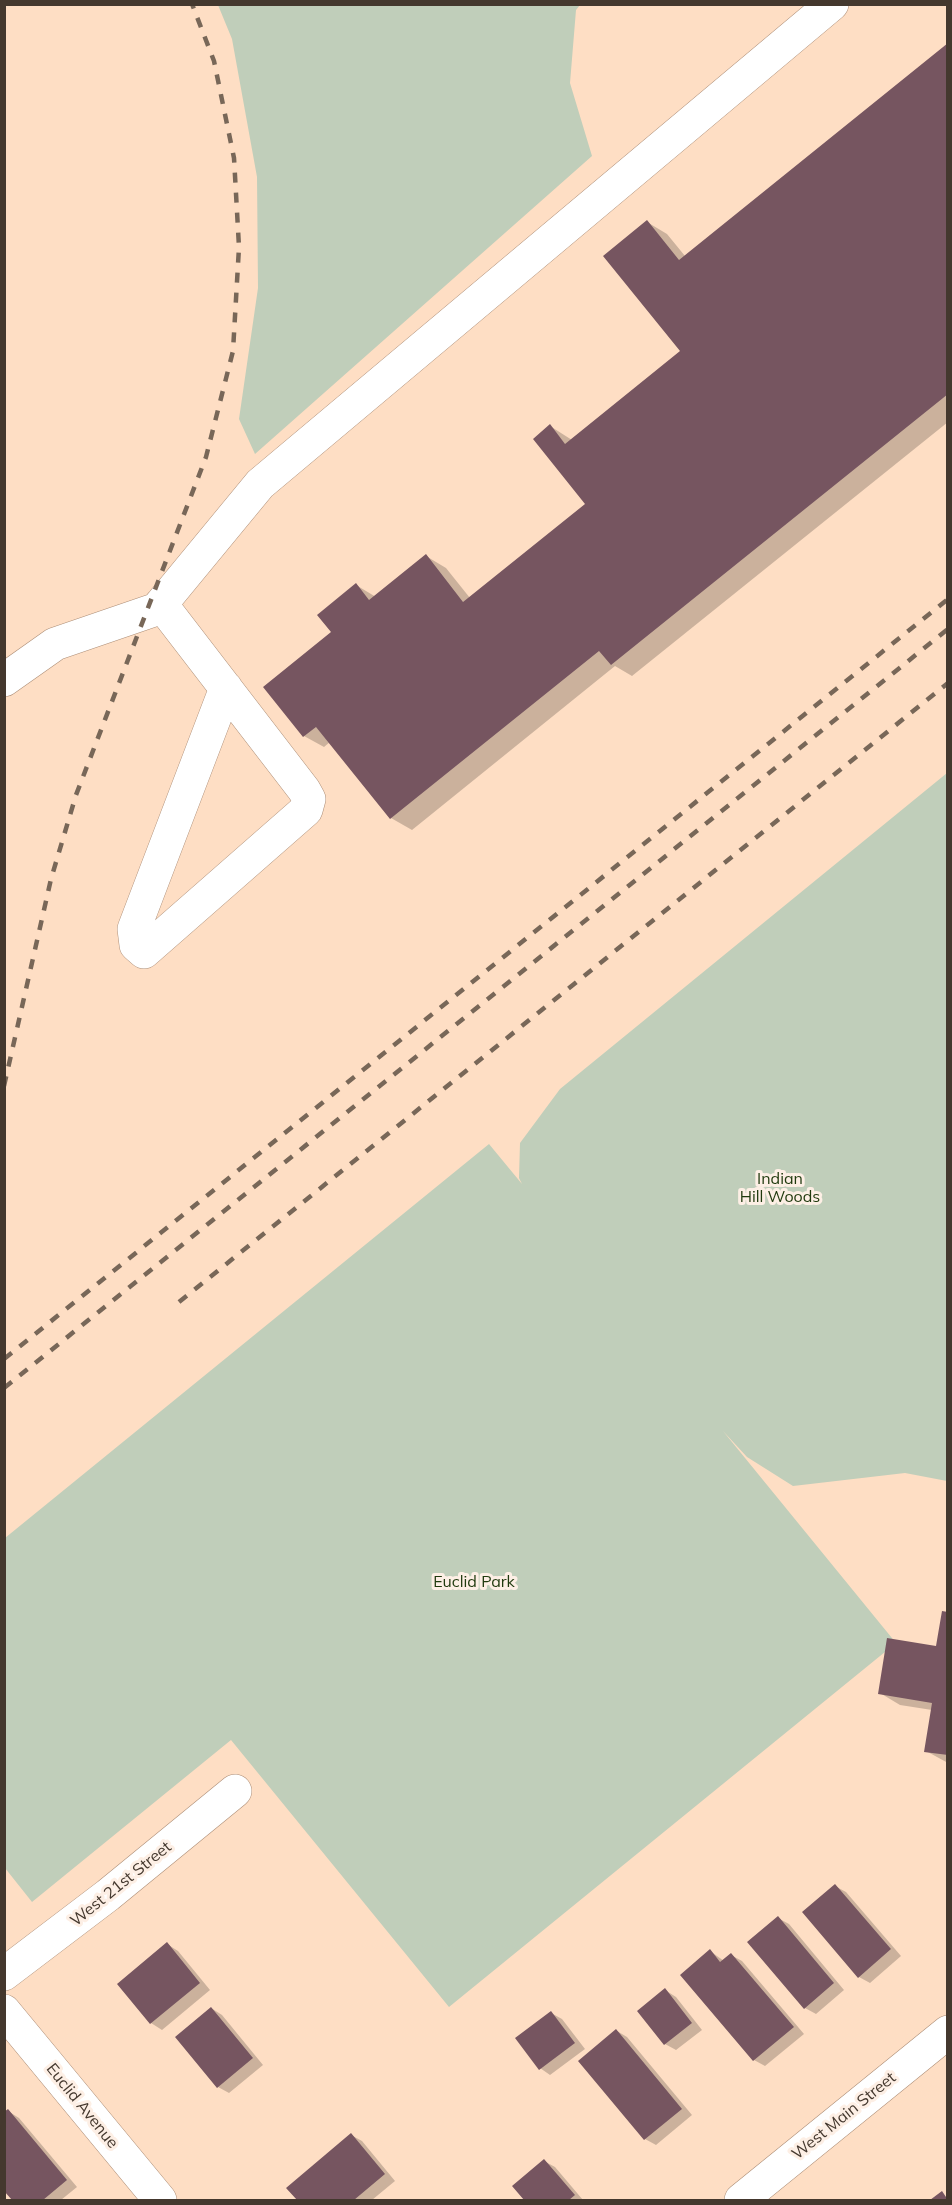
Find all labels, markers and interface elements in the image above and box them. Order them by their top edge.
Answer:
park label: Indian Hill Woods [740,1169,820,1207]
park label: Euclid Park [433,1572,515,1592]
street label: West 21st Street [67,1837,175,1931]
street label: Euclid Avenue [42,2060,122,2152]
street label: West Main Street [788,2068,900,2164]

